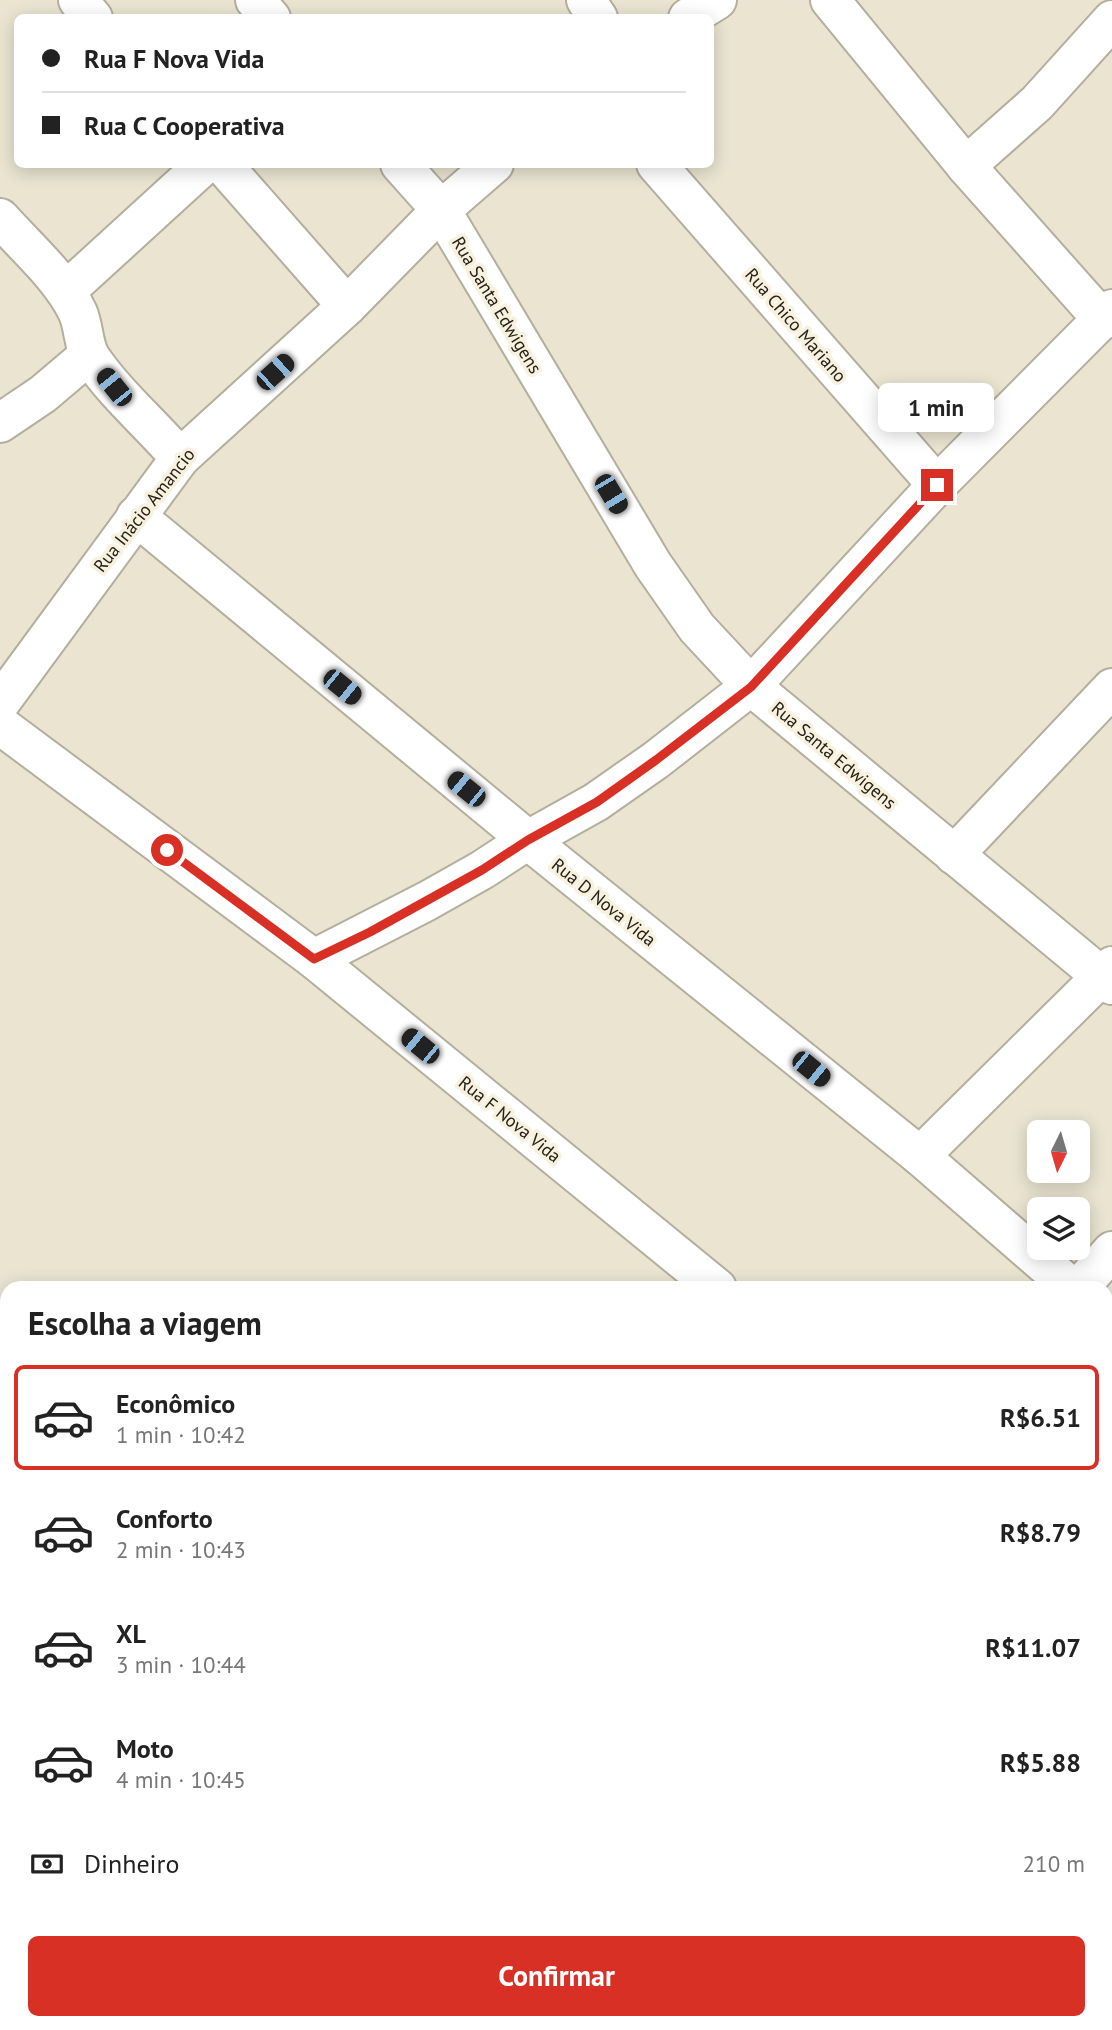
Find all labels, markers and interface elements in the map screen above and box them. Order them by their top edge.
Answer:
text: Rua F Nova Vida [84,42,264,75]
text: Rua C Cooperativa [84,109,285,142]
street label: Rua Santa Edwigens [447,232,547,378]
street label: Rua Chico Mariano [740,263,852,387]
car [253,350,298,394]
car [93,364,136,410]
callout: 1 min [879,384,995,433]
text: 1 min [908,393,964,422]
street label: Rua Inácio Amancio [88,443,200,577]
route end [921,469,953,501]
car [592,471,631,517]
car [320,666,365,708]
street label: Rua Santa Edwigens [767,696,901,814]
car [444,768,489,810]
route start [151,834,183,866]
street label: Rua D Nova Vida [547,853,661,951]
car [398,1025,443,1067]
car [789,1048,834,1090]
street label: Rua F Nova Vida [454,1071,566,1167]
north arrow [1027,1120,1090,1183]
map controls [1027,1120,1090,1260]
button: layers [1027,1197,1090,1260]
text: Escolha a viagem [28,1302,262,1344]
icon: car [32,1386,95,1449]
text: Econômico [116,1387,235,1420]
text: R$6.51 [1000,1401,1081,1434]
text: 1 min · 10:42 [116,1420,246,1449]
icon: car [32,1501,95,1564]
text: Conforto [116,1502,213,1535]
text: R$8.79 [1000,1516,1081,1549]
text: 2 min · 10:43 [116,1535,246,1564]
icon: car [32,1616,95,1679]
text: XL [116,1617,146,1650]
text: R$11.07 [985,1631,1081,1664]
text: 3 min · 10:44 [116,1650,246,1679]
icon: car [32,1731,95,1794]
text: Moto [116,1732,174,1765]
text: R$5.88 [1000,1746,1081,1779]
text: 4 min · 10:45 [116,1765,246,1794]
icon: cash [28,1845,66,1883]
text: Dinheiro [84,1847,179,1880]
text: 210 m [1023,1849,1085,1878]
button: Confirmar [28,1936,1085,2016]

